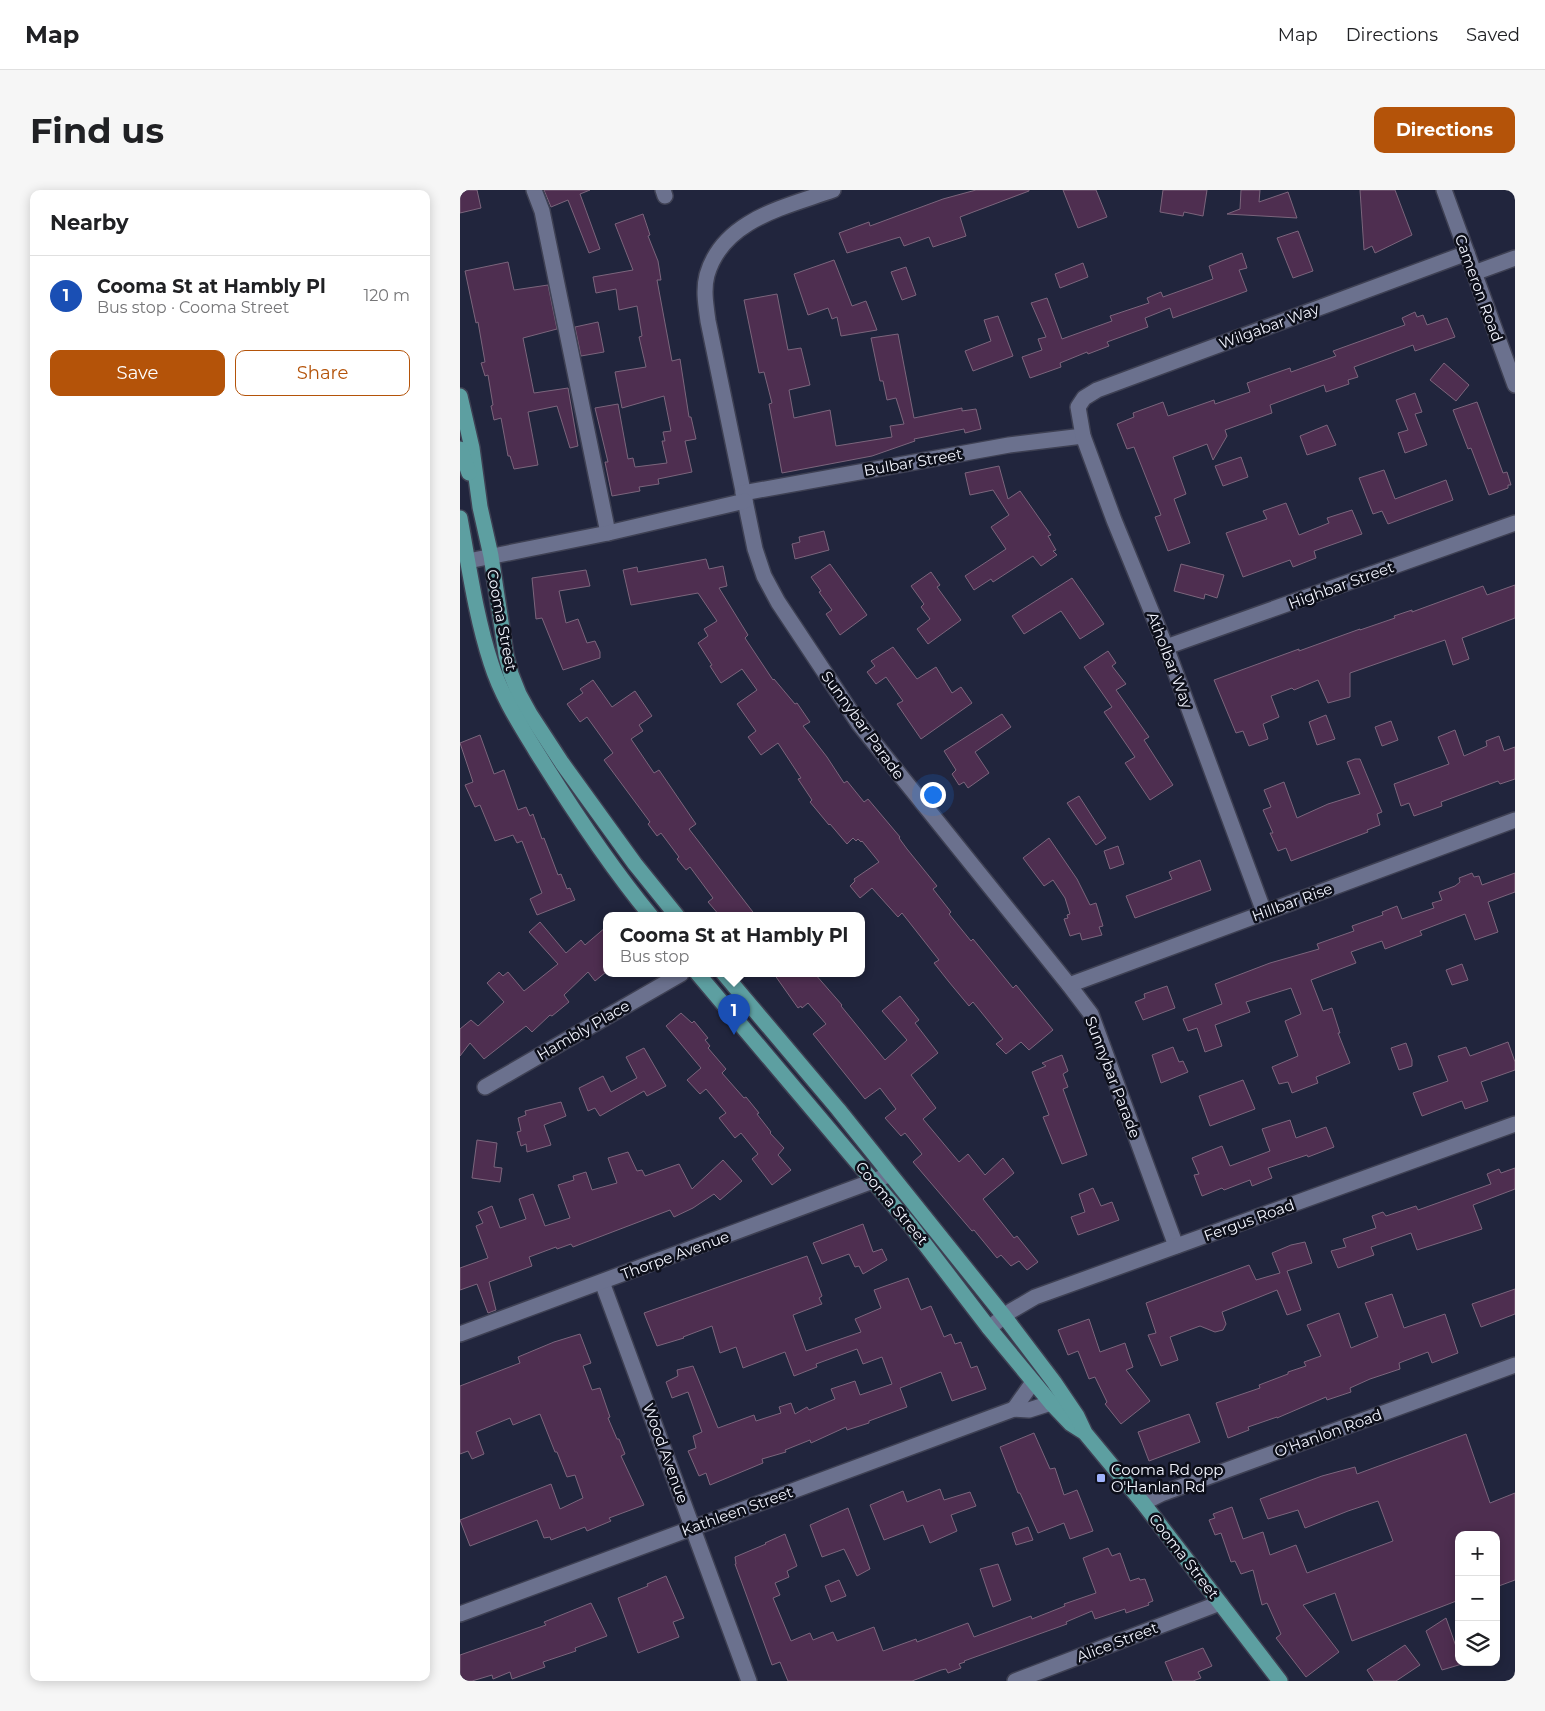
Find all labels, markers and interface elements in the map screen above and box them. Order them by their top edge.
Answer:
text: Map [25,20,79,49]
text: Map [1278,24,1318,46]
text: Directions [1346,24,1438,46]
text: Saved [1466,24,1520,46]
button: Directions [1374,107,1515,153]
text: Find us [30,109,164,152]
text: Nearby [50,210,129,235]
street label: Cameron Road [1451,232,1507,344]
text: Cooma St at Hambly Pl [97,275,326,298]
text: 1 [63,286,69,305]
text: 120 m [363,286,410,305]
text: Bus stop · Cooma Street [97,298,289,317]
street label: Wilgabar Way [1216,299,1322,353]
button: Save [50,350,225,396]
button: Share [235,350,410,396]
street label: Bulbar Street [862,444,964,480]
street label: Highbar Street [1286,557,1396,613]
street label: Cooma Street [483,568,521,672]
street label: Atholbar Way [1143,609,1197,712]
street label: Sunnybar Parade [817,667,909,783]
your location [920,782,946,808]
street label: Hillbar Rise [1249,879,1335,925]
popup [603,912,865,977]
text: Cooma St at Hambly Pl [620,924,848,947]
text: Bus stop [620,947,689,966]
pin: 1 [718,994,750,1035]
street label: Hambly Place [533,996,633,1064]
street label: Sunnybar Parade [1081,1013,1145,1141]
street label: Cooma Street [852,1157,932,1249]
street label: Fergus Road [1201,1195,1297,1245]
street label: Thorpe Avenue [618,1227,732,1283]
street label: Wood Avenue [639,1400,693,1506]
street label: O'Hanlon Road [1272,1405,1384,1461]
place label: Cooma Rd opp O'Hanlan Rd [1111,1460,1224,1496]
marker: Cooma Rd opp O'Hanlan Rd [1095,1472,1107,1484]
street label: Kathleen Street [679,1482,795,1540]
street label: Cooma Street [1145,1510,1223,1602]
map controls [1455,1531,1500,1666]
button: + [1455,1531,1500,1576]
button: − [1455,1576,1500,1621]
street label: Alice Street [1074,1618,1160,1666]
button: layers [1455,1621,1500,1666]

